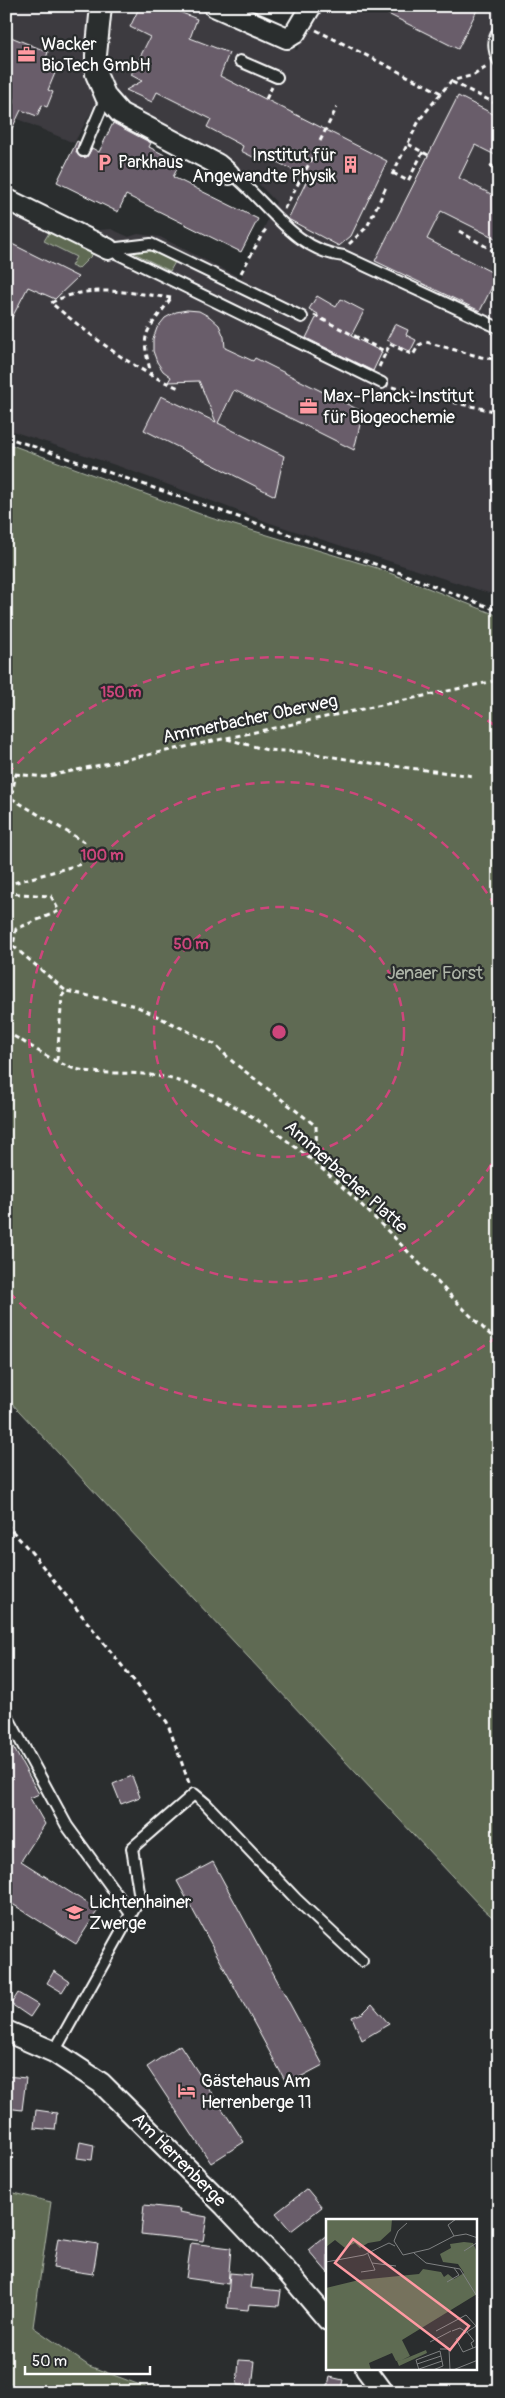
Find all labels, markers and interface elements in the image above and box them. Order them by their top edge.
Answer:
place label: Wacker BioTech GmbH [41,33,151,77]
office icon: Wacker BioTech GmbH [17,44,37,64]
place label: Institut für Angewandte Physik [192,144,337,188]
place label: Parkhaus [118,151,183,174]
parking icon: Parkhaus [94,152,114,172]
building icon: Institut für Angewandte Physik [340,155,360,175]
place label: Max-Planck-Institut für Biogeochemie [323,385,475,429]
office icon: Max-Planck-Institut für Biogeochemie [299,396,319,416]
text: 150 m [101,683,141,702]
street label: Ammerbacher Oberweg [160,689,340,749]
text: 100 m [81,846,123,865]
text: 50 m [174,935,208,954]
park label: Jenaer Forst [387,962,484,985]
centre of rings [270,1023,288,1041]
street label: Ammerbacher Platte [280,1116,413,1238]
place label: Lichtenhainer Zwerge [89,1891,192,1935]
school or university icon: Lichtenhainer Zwerge [65,1902,85,1922]
place label: Gästehaus Am Herrenberge 11 [201,2070,312,2114]
hotel icon: Gästehaus Am Herrenberge 11 [177,2081,197,2101]
street label: Am Herrenberge [127,2108,231,2212]
inset map [326,2219,478,2370]
scale bar [25,2343,150,2375]
text: 50 m [32,2352,67,2371]

